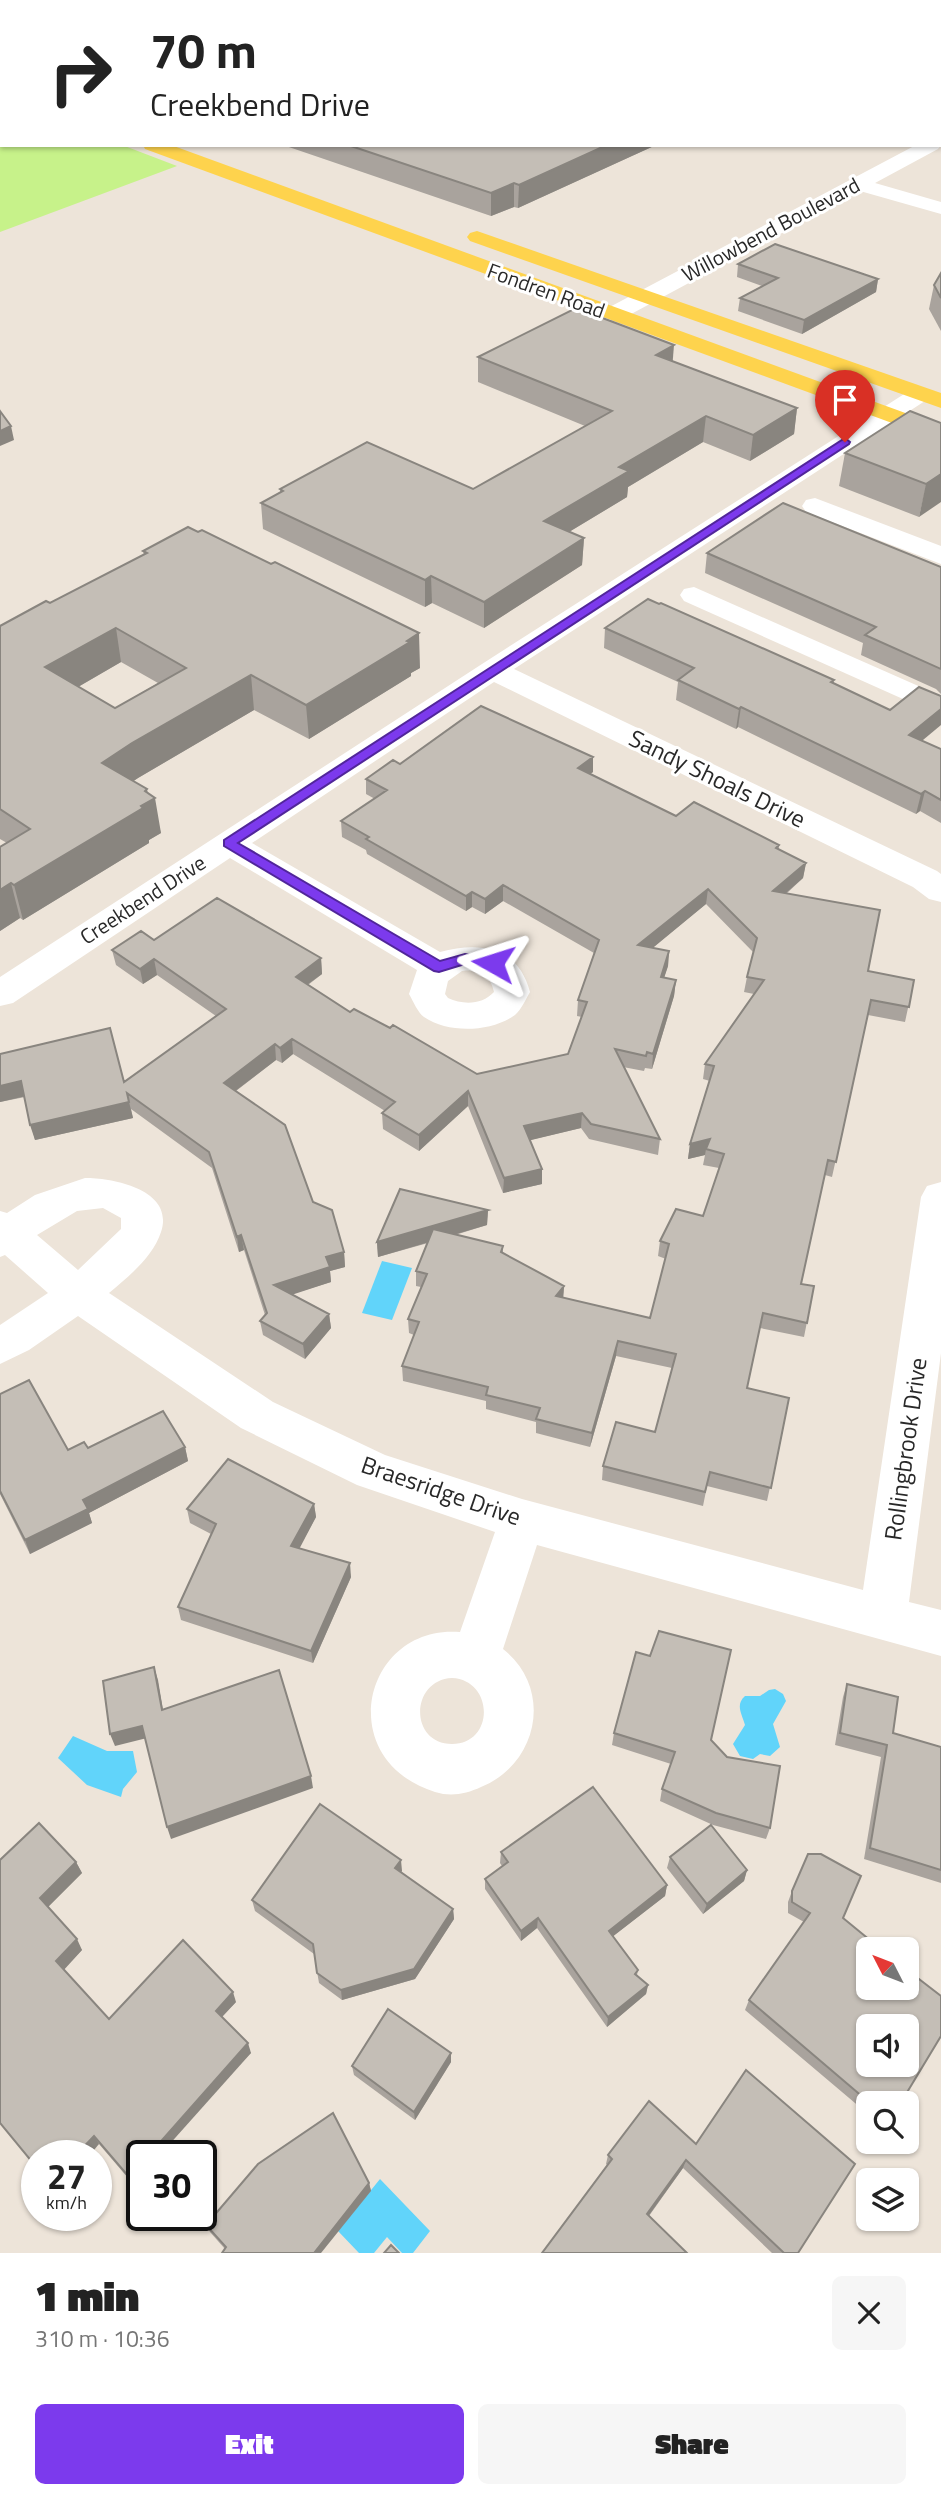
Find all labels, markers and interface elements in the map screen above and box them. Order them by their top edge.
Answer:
text: 70 m [150,12,257,87]
icon: right [35,28,126,119]
text: Creekbend Drive [150,80,370,128]
street label: Willowbend Boulevard [676,169,865,290]
street label: Fondren Road [483,254,610,326]
pin [815,370,875,442]
icon: arrive [826,381,864,419]
street label: Sandy Shoals Drive [623,720,812,836]
street label: Creekbend Drive [73,846,212,952]
position arrow [456,926,530,1000]
street label: Rollingbrook Drive [874,1355,936,1543]
street label: Braesridge Drive [357,1446,526,1534]
north arrow [856,1937,919,2000]
map controls [856,1937,919,2231]
button: sound [856,2014,919,2077]
button: search [856,2091,919,2154]
speed limit sign: 30 [126,2140,217,2231]
text: 27 [47,2149,86,2203]
button: layers [856,2168,919,2231]
text: km/h [46,2189,87,2216]
text: 1 min [35,2263,139,2327]
button: close [832,2276,906,2350]
text: 310 m · 10:36 [35,2321,170,2356]
button: Exit [35,2404,464,2484]
button: Share [478,2404,906,2484]

